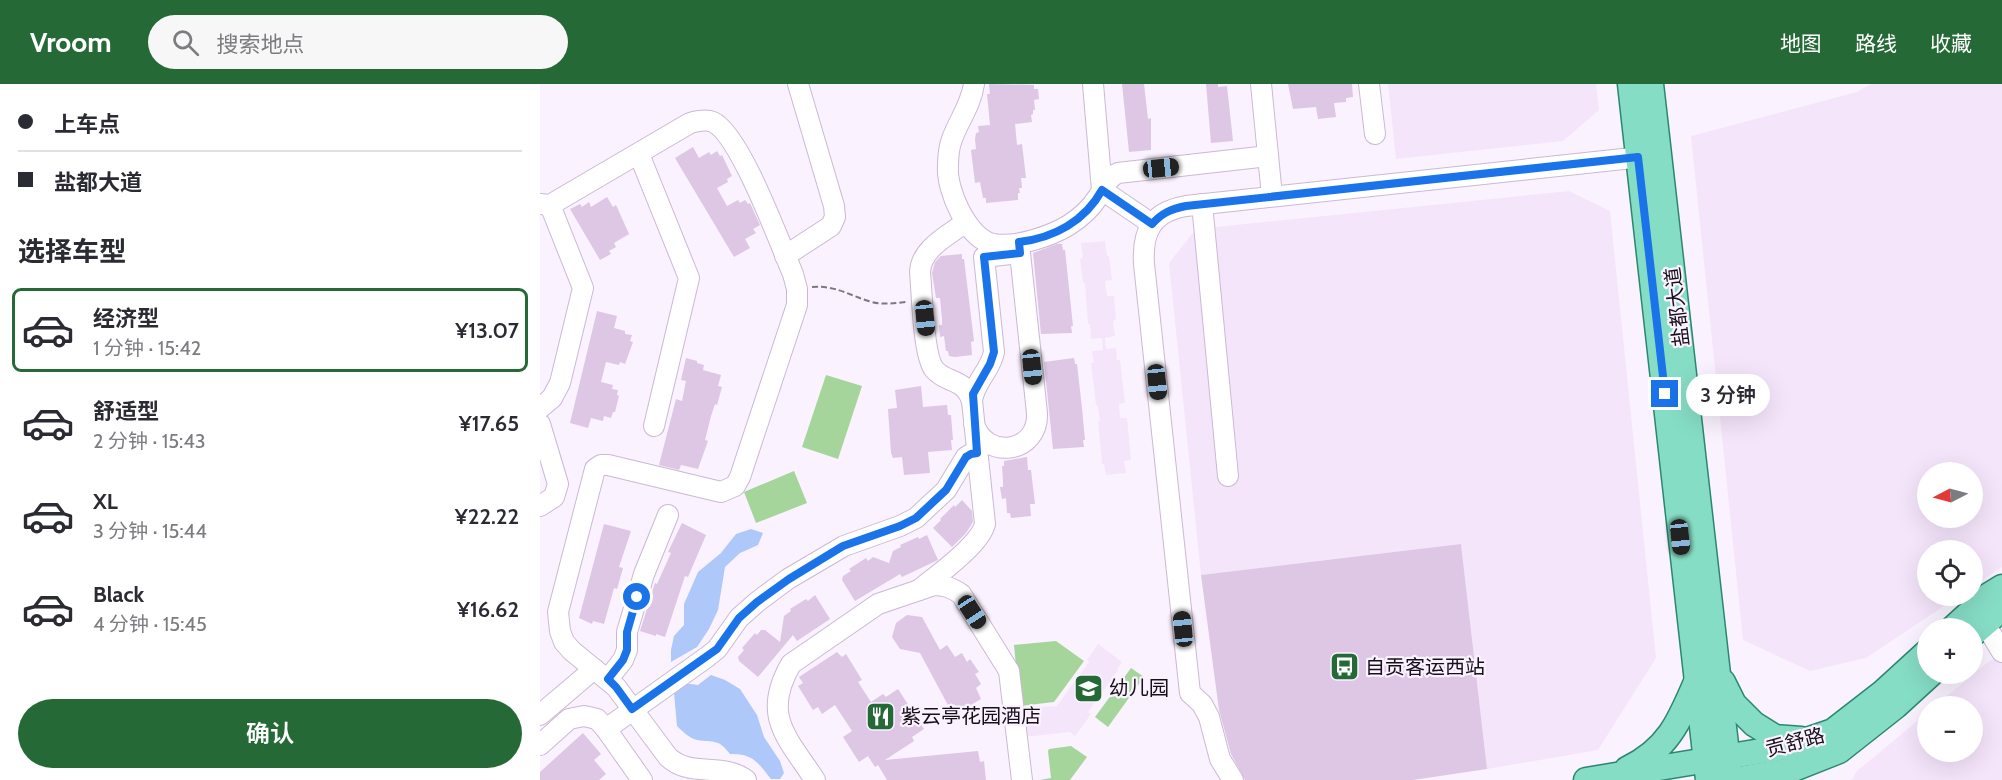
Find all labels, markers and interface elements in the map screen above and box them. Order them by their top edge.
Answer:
search box [148,15,568,69]
text: Vroom [30,25,112,59]
icon: search [169,26,202,59]
text: 搜索地点 [217,31,305,58]
text: 地图 [1780,31,1822,56]
text: 路线 [1855,31,1897,56]
text: 收藏 [1930,31,1972,56]
text: 上车点 [54,111,120,138]
car [1142,157,1180,179]
text: 盐都大道 [54,169,142,196]
text: 选择车型 [18,235,126,268]
street label: 盐都大道 [1660,266,1694,348]
car [914,299,936,337]
icon: car [21,303,75,357]
text: 经济型 [93,305,159,332]
text: ¥13.07 [455,317,519,344]
text: 1 分钟 · 15:42 [93,336,201,360]
car [1021,348,1043,386]
car [1146,363,1168,401]
callout: 3 分钟 [1686,373,1770,415]
route end [1651,380,1678,407]
text: 3 分钟 [1700,383,1756,407]
icon: car [21,396,75,450]
text: 舒适型 [93,398,159,425]
text: ¥17.65 [459,410,519,437]
text: 2 分钟 · 15:43 [93,429,206,453]
north arrow [1917,462,1983,528]
map controls [1917,462,1983,762]
text: XL [93,488,118,515]
icon: car [21,489,75,543]
text: ¥22.22 [455,503,519,530]
car [1669,518,1691,556]
text: 3 分钟 · 15:44 [93,519,207,543]
button: locate [1917,540,1983,606]
text: Black [93,581,144,608]
icon: car [21,582,75,636]
route start [623,583,650,610]
car [955,592,989,632]
text: ¥16.62 [457,596,519,623]
car [1172,610,1194,648]
text: 4 分钟 · 15:45 [93,612,207,636]
button: + [1917,618,1983,684]
bus stop icon: 自贡客运西站 [1328,651,1360,683]
place label: 自贡客运西站 [1365,655,1485,679]
school or university icon: 幼儿园 [1072,672,1104,704]
place label: 幼儿园 [1109,676,1169,700]
button: − [1917,696,1983,762]
button: 确认 [18,699,522,768]
restaurant icon: 紫云亭花园酒店 [864,700,896,732]
place label: 紫云亭花园酒店 [901,704,1041,728]
street label: 贡舒路 [1763,723,1827,761]

